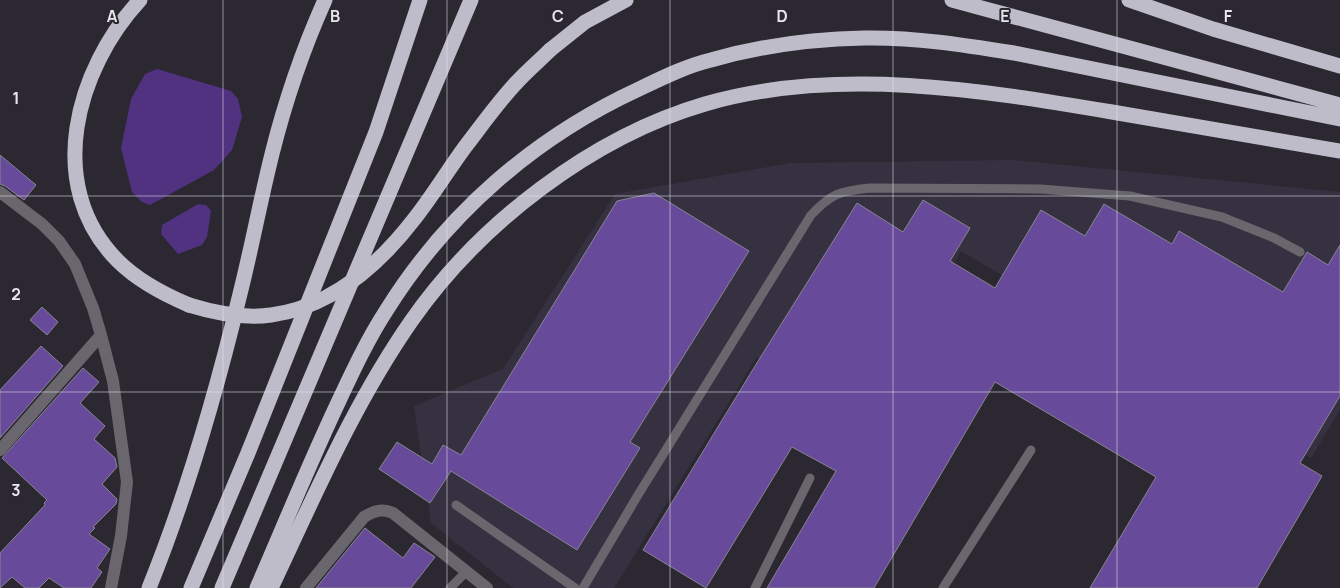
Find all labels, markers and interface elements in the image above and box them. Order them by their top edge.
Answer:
text: A [107,5,118,27]
text: B [330,5,340,27]
text: C [552,5,564,27]
text: D [776,5,788,27]
text: E [1000,5,1010,27]
text: F [1224,5,1233,27]
text: 1 [12,87,20,109]
text: 2 [11,283,21,305]
text: 3 [11,479,21,501]

